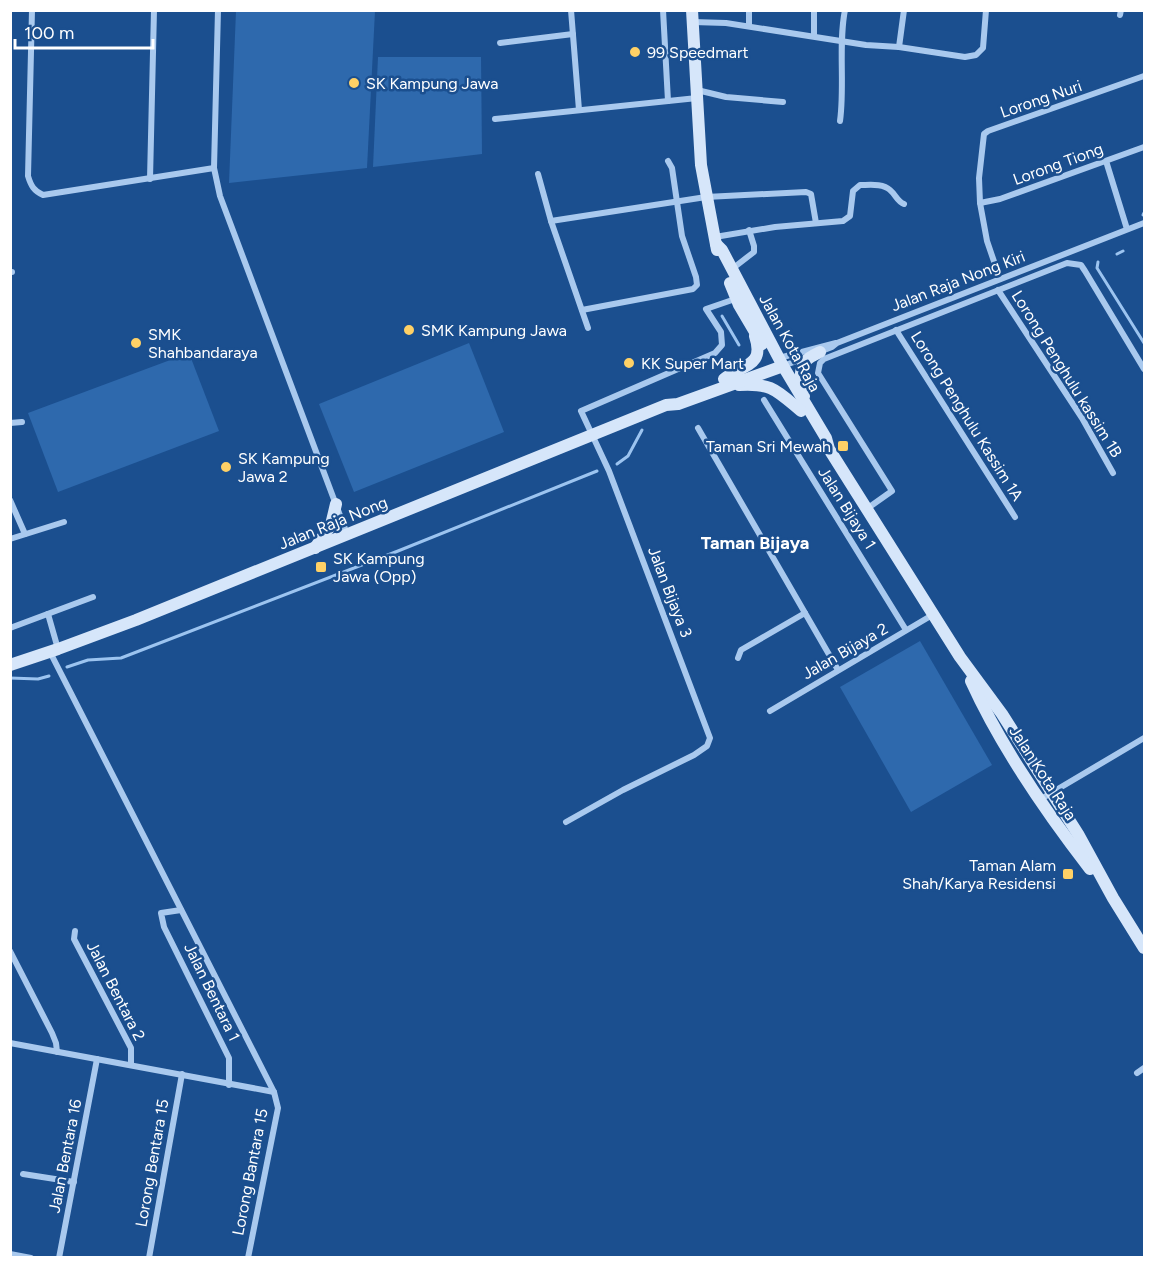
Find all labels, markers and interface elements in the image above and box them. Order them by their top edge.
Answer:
scale bar [15,12,153,50]
text: 100 m [24,22,74,44]
place label: 99 Speedmart [647,43,748,62]
marker: 99 Speedmart [628,45,642,59]
place label: SK Kampung Jawa [366,74,498,93]
marker: SK Kampung Jawa [347,76,361,90]
street label: Lorong Nuri [998,76,1084,122]
street label: Lorong Tiong [1010,139,1106,189]
street label: Jalan Raja Nong Kiri [888,247,1028,315]
street label: Lorong Penghulu kassim 1B [1008,287,1126,461]
street label: Jalan Kota Raja [755,291,825,395]
place label: SMK Kampung Jawa [421,321,567,340]
marker: SMK Kampung Jawa [402,323,416,337]
place label: SMK Shahbandaraya [148,325,258,362]
street label: Lorong Penghulu Kassim 1A [907,328,1027,504]
marker: SMK Shahbandaraya [129,336,143,350]
place label: KK Super Mart [641,354,744,373]
marker: KK Super Mart [622,356,636,370]
place label: Taman Sri Mewah [706,437,831,456]
marker: Taman Sri Mewah [836,439,850,453]
place label: SK Kampung Jawa 2 [238,449,330,486]
marker: SK Kampung Jawa 2 [219,460,233,474]
street label: Jalan Bijaya 1 [814,463,880,553]
street label: Jalan Raja Nong [276,493,390,553]
district label: Taman Bijaya [701,532,809,554]
street label: Jalan Bijaya 3 [644,544,696,640]
place label: SK Kampung Jawa (Opp) [333,549,425,586]
marker: SK Kampung Jawa (Opp) [314,560,328,574]
street label: Jalan Bijaya 2 [799,619,891,683]
street label: Jalan Kota Raja [1005,722,1081,824]
place label: Taman Alam Shah/Karya Residensi [902,856,1056,893]
marker: Taman Alam Shah/Karya Residensi [1061,867,1075,881]
street label: Jalan Bentara 2 [83,938,149,1044]
street label: Jalan Bentara 1 [180,940,244,1044]
street label: Jalan Bentara 16 [45,1097,85,1215]
street label: Lorong Bentara 15 [131,1098,173,1228]
street label: Lorong Bantara 15 [228,1107,272,1237]

